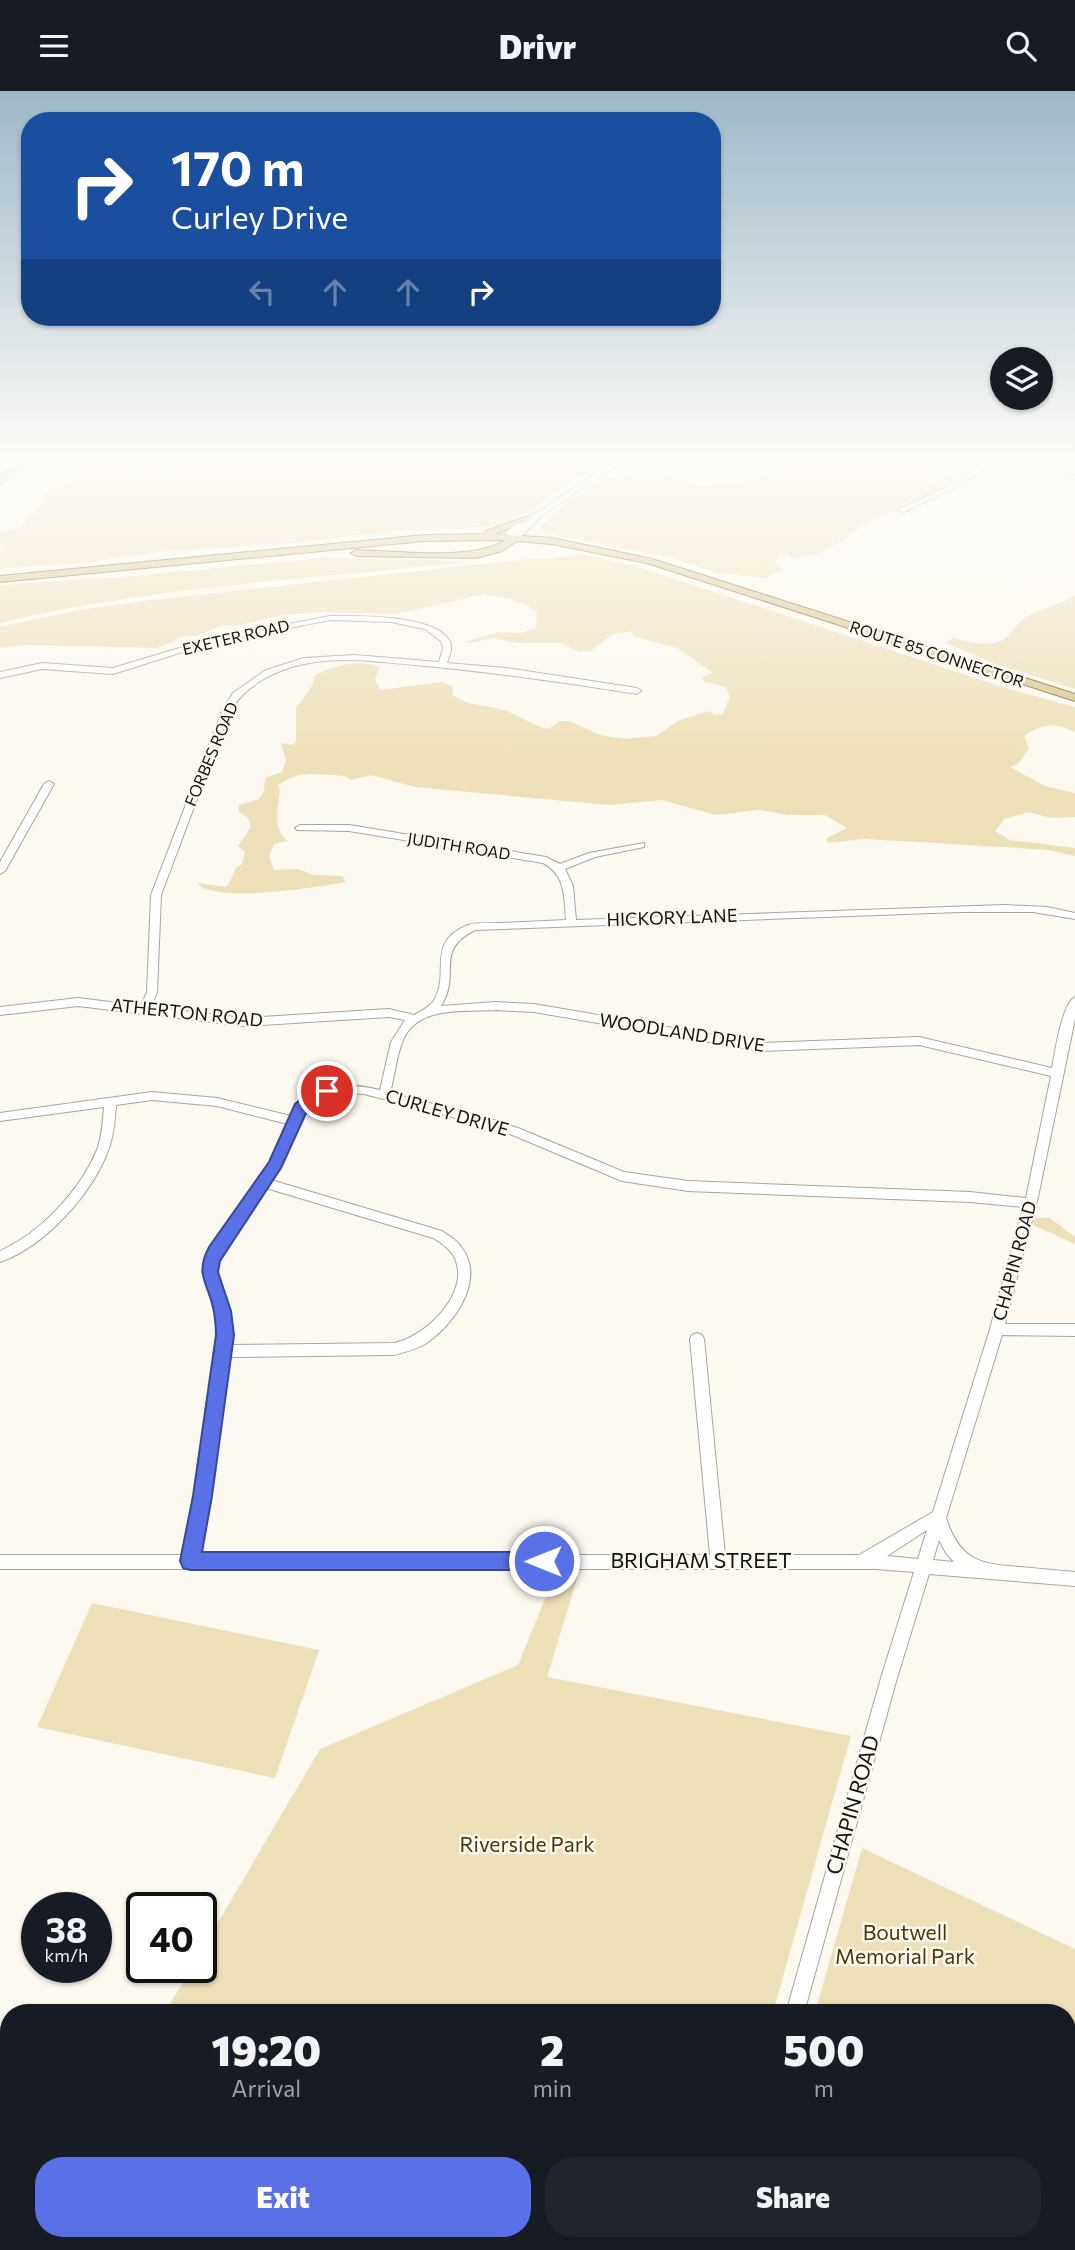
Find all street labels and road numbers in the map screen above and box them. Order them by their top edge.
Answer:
street label: EXETER ROAD [181,615,291,658]
street label: ROUTE 85 CONNECTOR [848,616,1027,691]
street label: FORBES ROAD [180,699,241,809]
street label: JUDITH ROAD [406,828,512,863]
street label: HICKORY LANE [606,904,738,930]
street label: ATHERTON ROAD [110,993,264,1031]
street label: WOODLAND DRIVE [598,1008,766,1056]
street label: CURLEY DRIVE [383,1084,511,1140]
street label: CHAPIN ROAD [987,1198,1041,1323]
street label: BRIGHAM STREET [610,1547,792,1572]
street label: CHAPIN ROAD [820,1732,883,1877]

